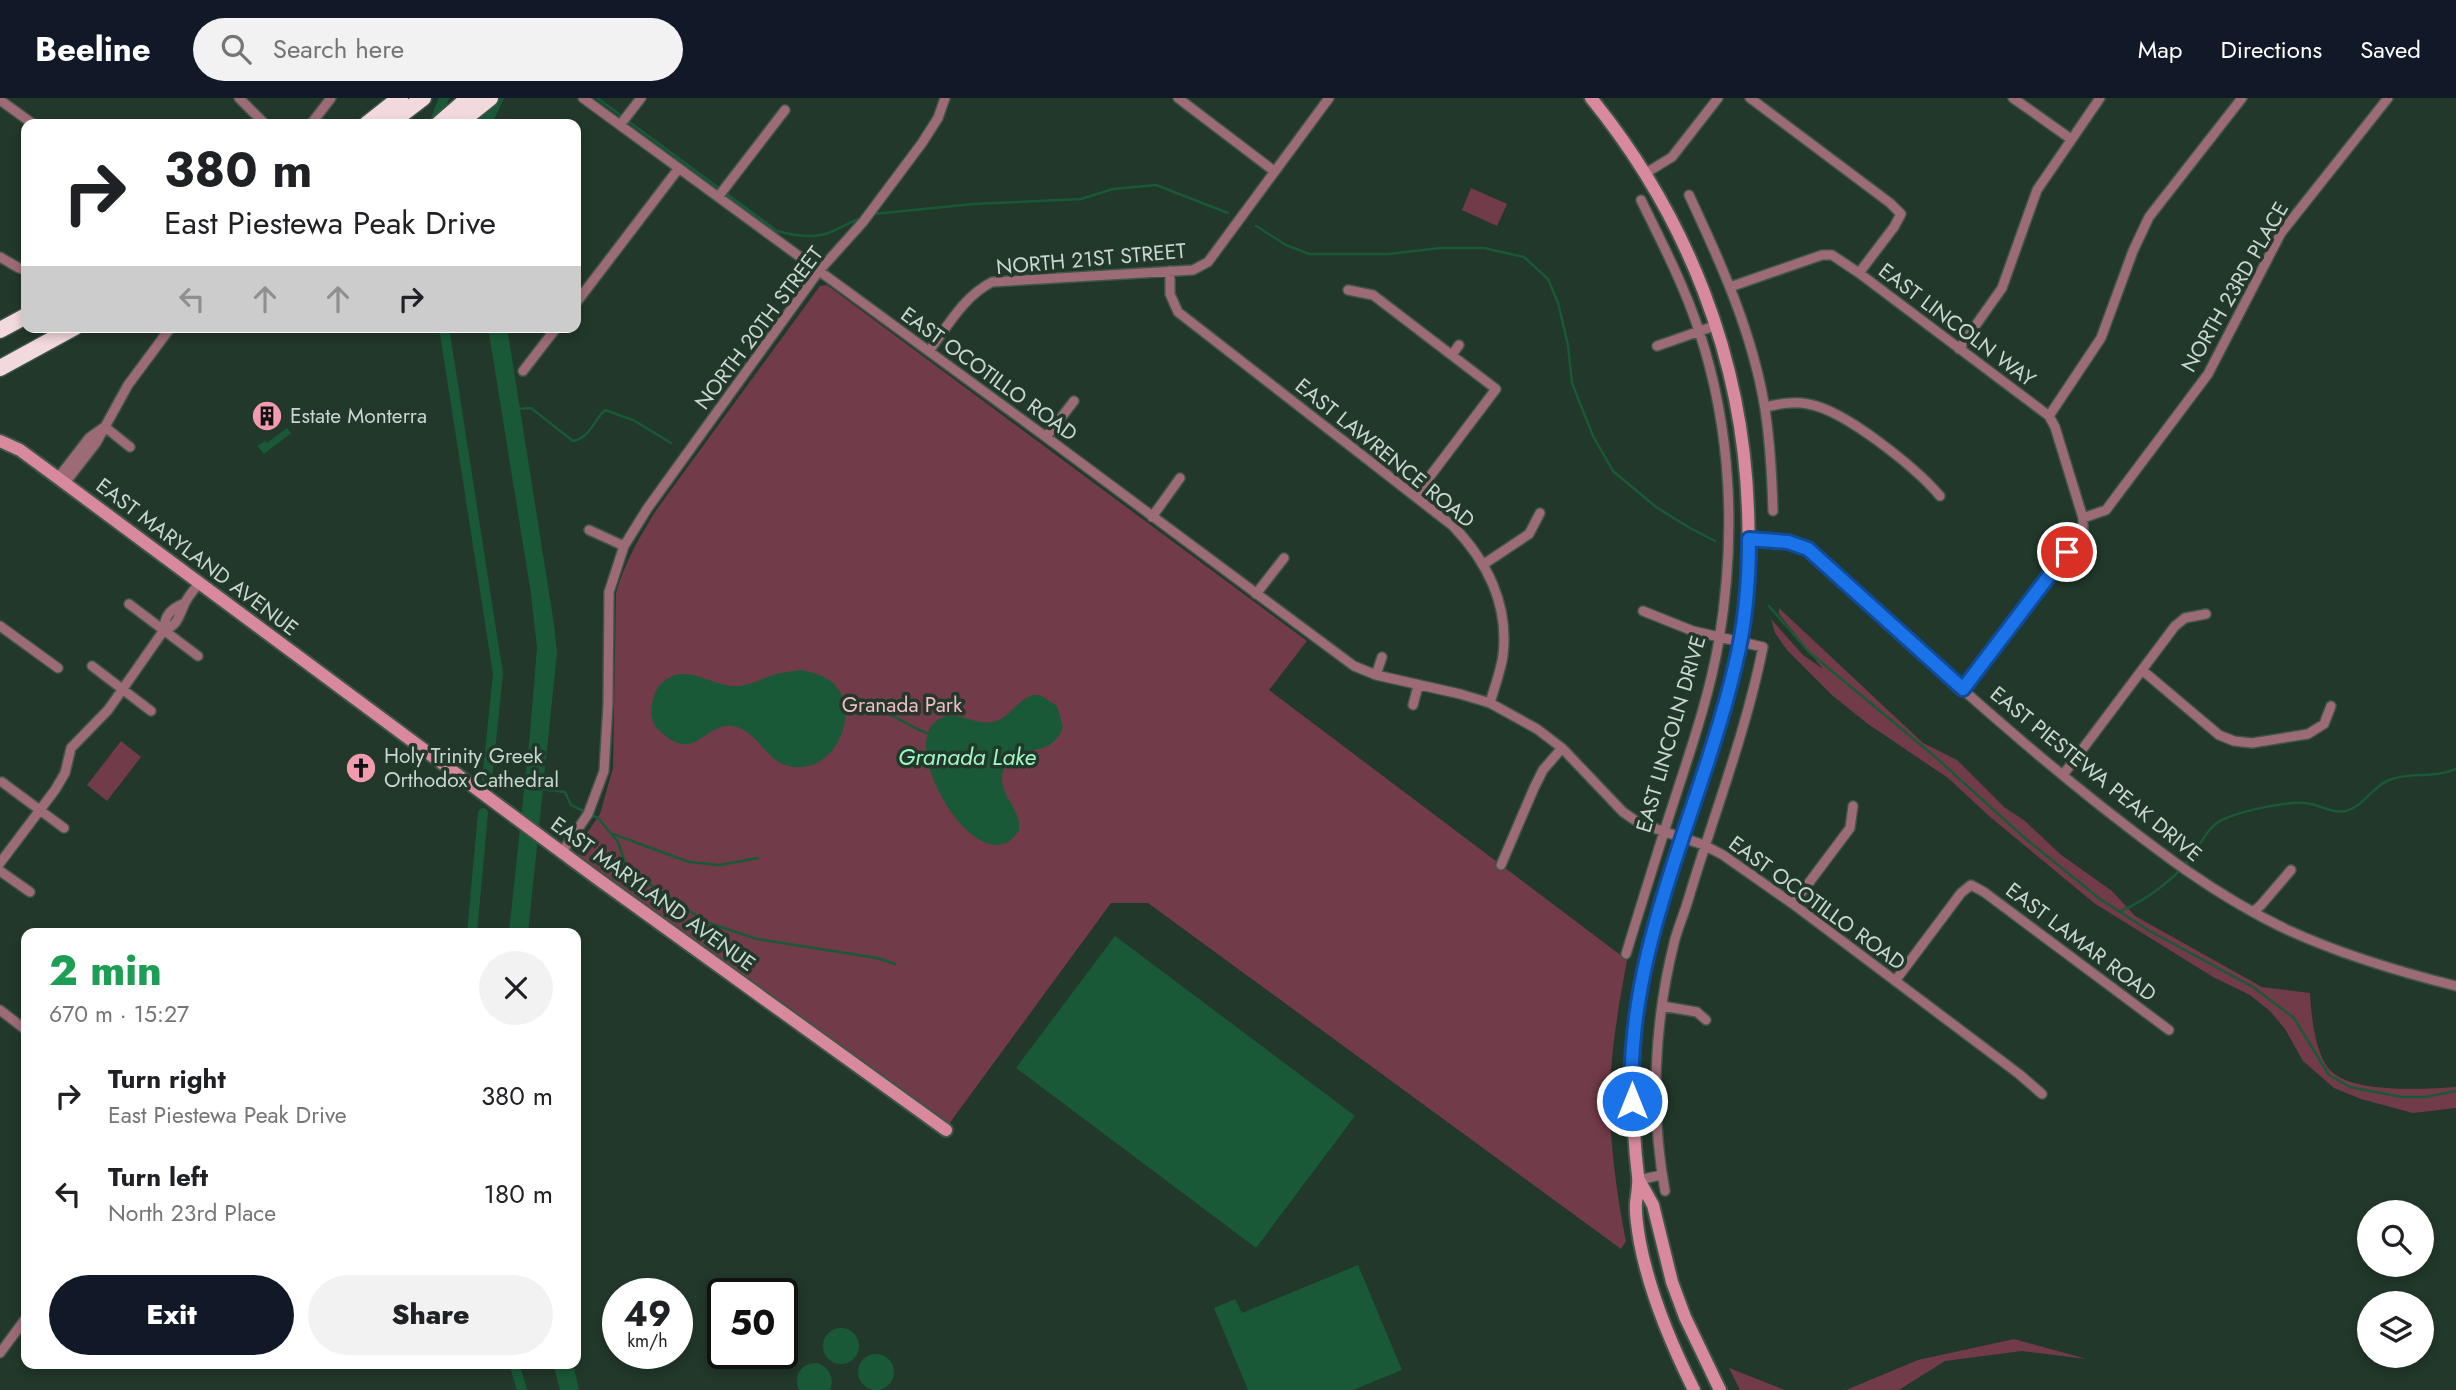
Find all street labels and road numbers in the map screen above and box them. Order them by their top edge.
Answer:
street label: NORTH 23RD PLACE [2174,196,2296,378]
street label: NORTH 21ST STREET [995,236,1187,282]
street label: NORTH 20TH STREET [688,240,830,416]
street label: EAST LINCOLN WAY [1872,256,2042,394]
street label: EAST OCOTILLO ROAD [894,300,1084,448]
street label: EAST LAWRENCE ROAD [1289,371,1481,535]
street label: EAST MARYLAND AVENUE [90,471,304,643]
street label: EAST LINCOLN DRIVE [1629,632,1713,836]
street label: EAST PIESTEWA PEAK DRIVE [1984,679,2208,869]
street label: EAST MARYLAND AVENUE [545,809,761,979]
street label: EAST OCOTILLO ROAD [1722,829,1912,977]
street label: EAST LAMAR ROAD [1999,875,2163,1009]

